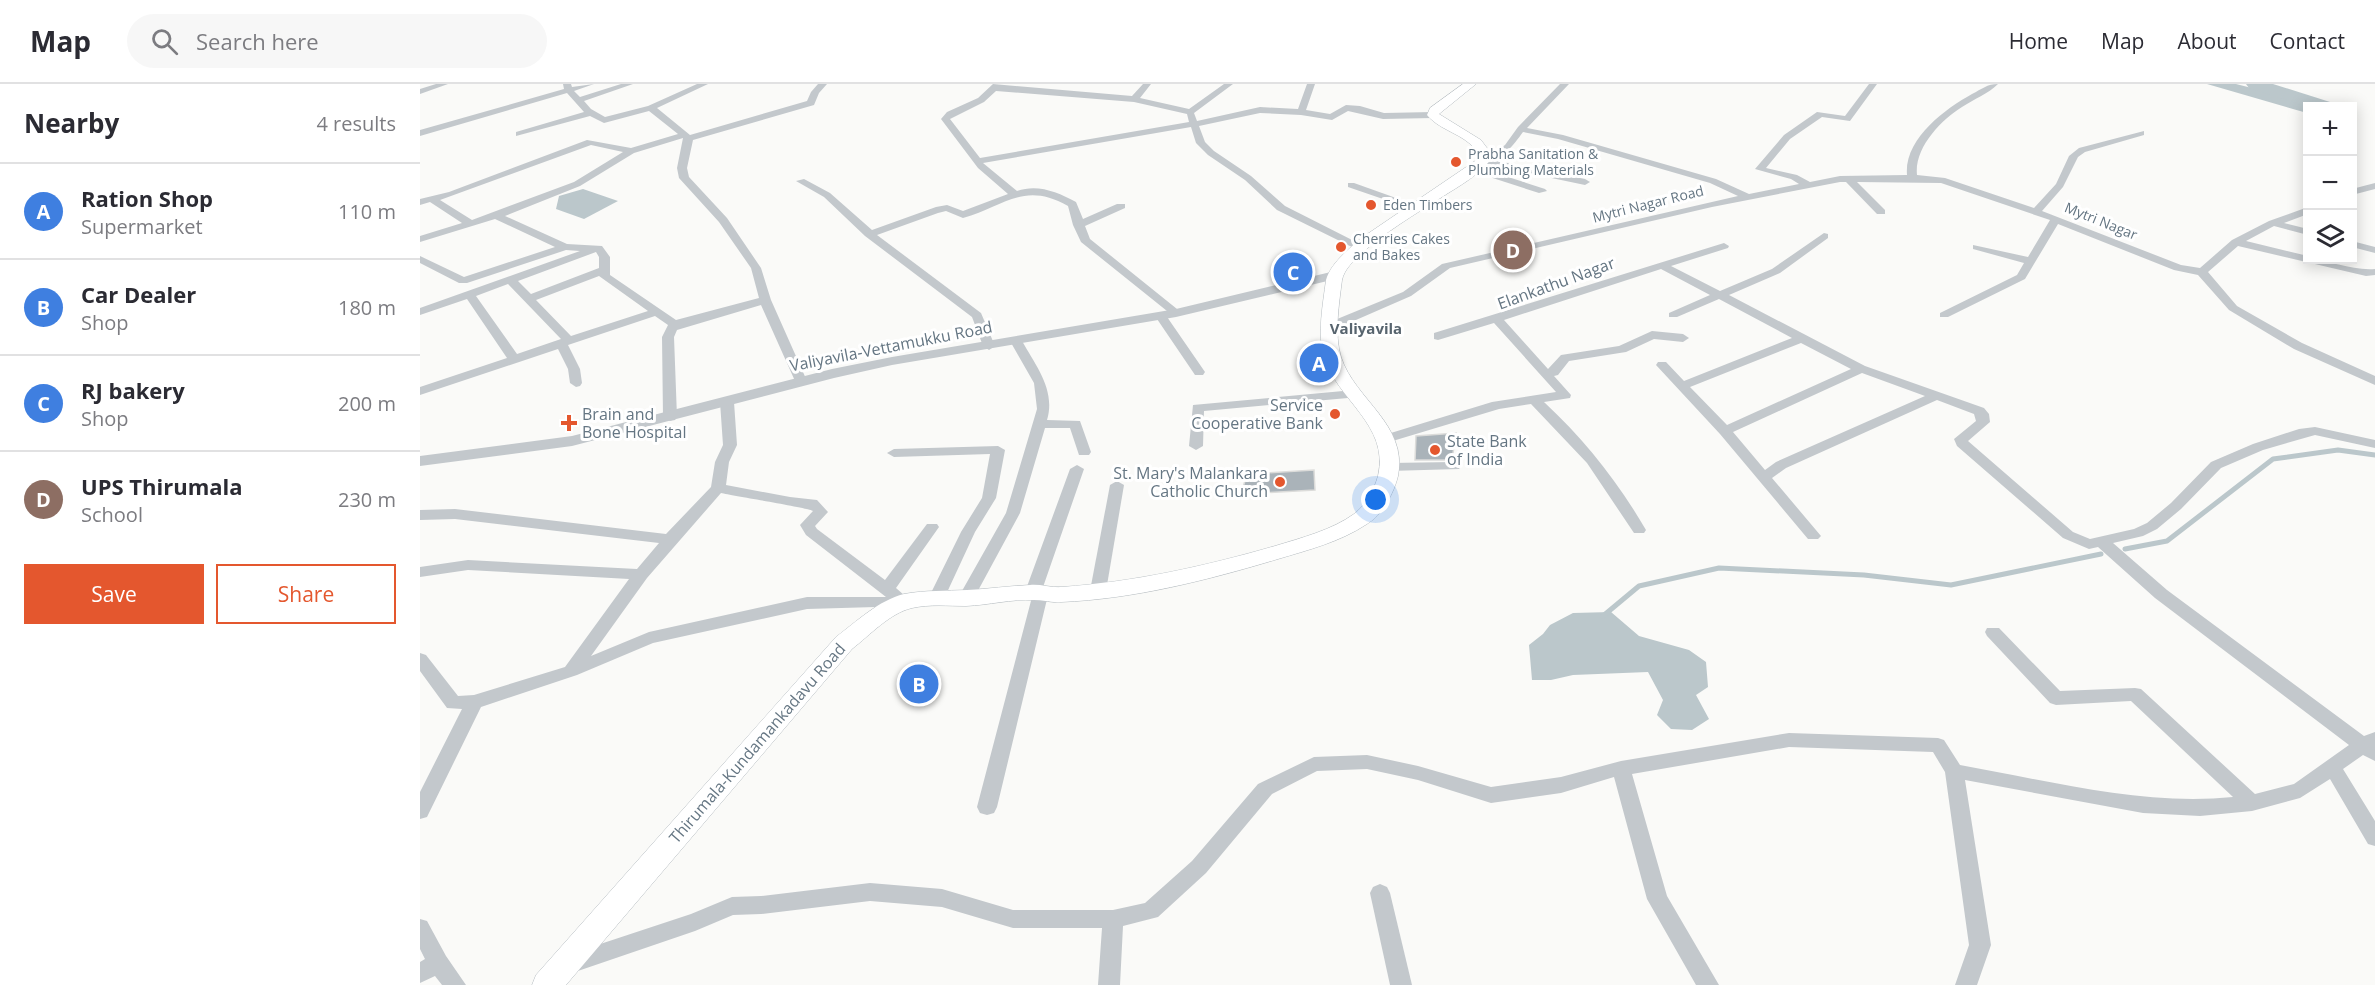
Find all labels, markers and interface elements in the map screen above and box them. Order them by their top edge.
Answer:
search box [127,14,547,68]
text: Map [30,22,91,60]
icon: search [148,25,181,58]
text: Search here [196,26,319,56]
text: Home [2009,27,2068,55]
text: Map [2101,27,2144,55]
text: About [2177,27,2237,55]
text: Contact [2270,27,2345,55]
map controls [2303,102,2357,264]
button: + [2303,102,2357,156]
text: Nearby [24,105,119,141]
text: 4 results [316,110,396,137]
place label: Prabha Sanitation & Plumbing Materials [1468,144,1599,179]
marker: Prabha Sanitation & Plumbing Materials [1449,155,1463,169]
button: − [2303,156,2357,210]
street label: Mytri Nagar Road [1590,181,1705,227]
text: Ration Shop [81,183,213,213]
place label: Eden Timbers [1383,195,1473,214]
street label: Mytri Nagar [2062,197,2141,244]
text: A [37,198,50,225]
text: 110 m [338,198,396,225]
marker: Eden Timbers [1364,198,1378,212]
button: layers [2303,210,2357,264]
text: Supermarket [81,213,203,240]
pin: D [1494,228,1532,272]
place label: Cherries Cakes and Bakes [1353,229,1450,264]
marker: Cherries Cakes and Bakes [1334,240,1348,254]
pin: C [1274,250,1312,294]
street label: Elankathu Nagar [1494,251,1618,314]
text: Car Dealer [81,279,196,309]
text: B [37,294,50,321]
text: 180 m [338,294,396,321]
text: Shop [81,309,129,336]
street label: Valiyavila-Vettamukku Road [788,316,994,376]
district label: Valiyavila [1330,318,1402,338]
pin: A [1300,340,1338,386]
text: RJ bakery [81,375,185,405]
text: C [37,390,50,417]
text: 200 m [338,390,396,417]
place label: Service Cooperative Bank [1191,394,1324,434]
place label: Brain and Bone Hospital [582,403,686,443]
text: Shop [81,405,129,432]
marker: Service Cooperative Bank [1328,407,1342,421]
marker: Brain and Bone Hospital [560,414,578,432]
place label: State Bank of India [1447,430,1527,470]
marker: State Bank of India [1428,443,1442,457]
place label: St. Mary's Malankara Catholic Church [1113,462,1268,502]
text: UPS Thirumala [81,471,243,501]
marker: St. Mary's Malankara Catholic Church [1273,475,1287,489]
your location [1361,485,1390,514]
text: D [36,486,51,513]
text: 230 m [338,486,396,513]
text: School [81,501,143,528]
button: Save [24,564,204,624]
button: Share [216,564,396,624]
street label: Thirumala-Kundamankadavu Road [664,638,850,848]
pin: B [900,662,938,706]

